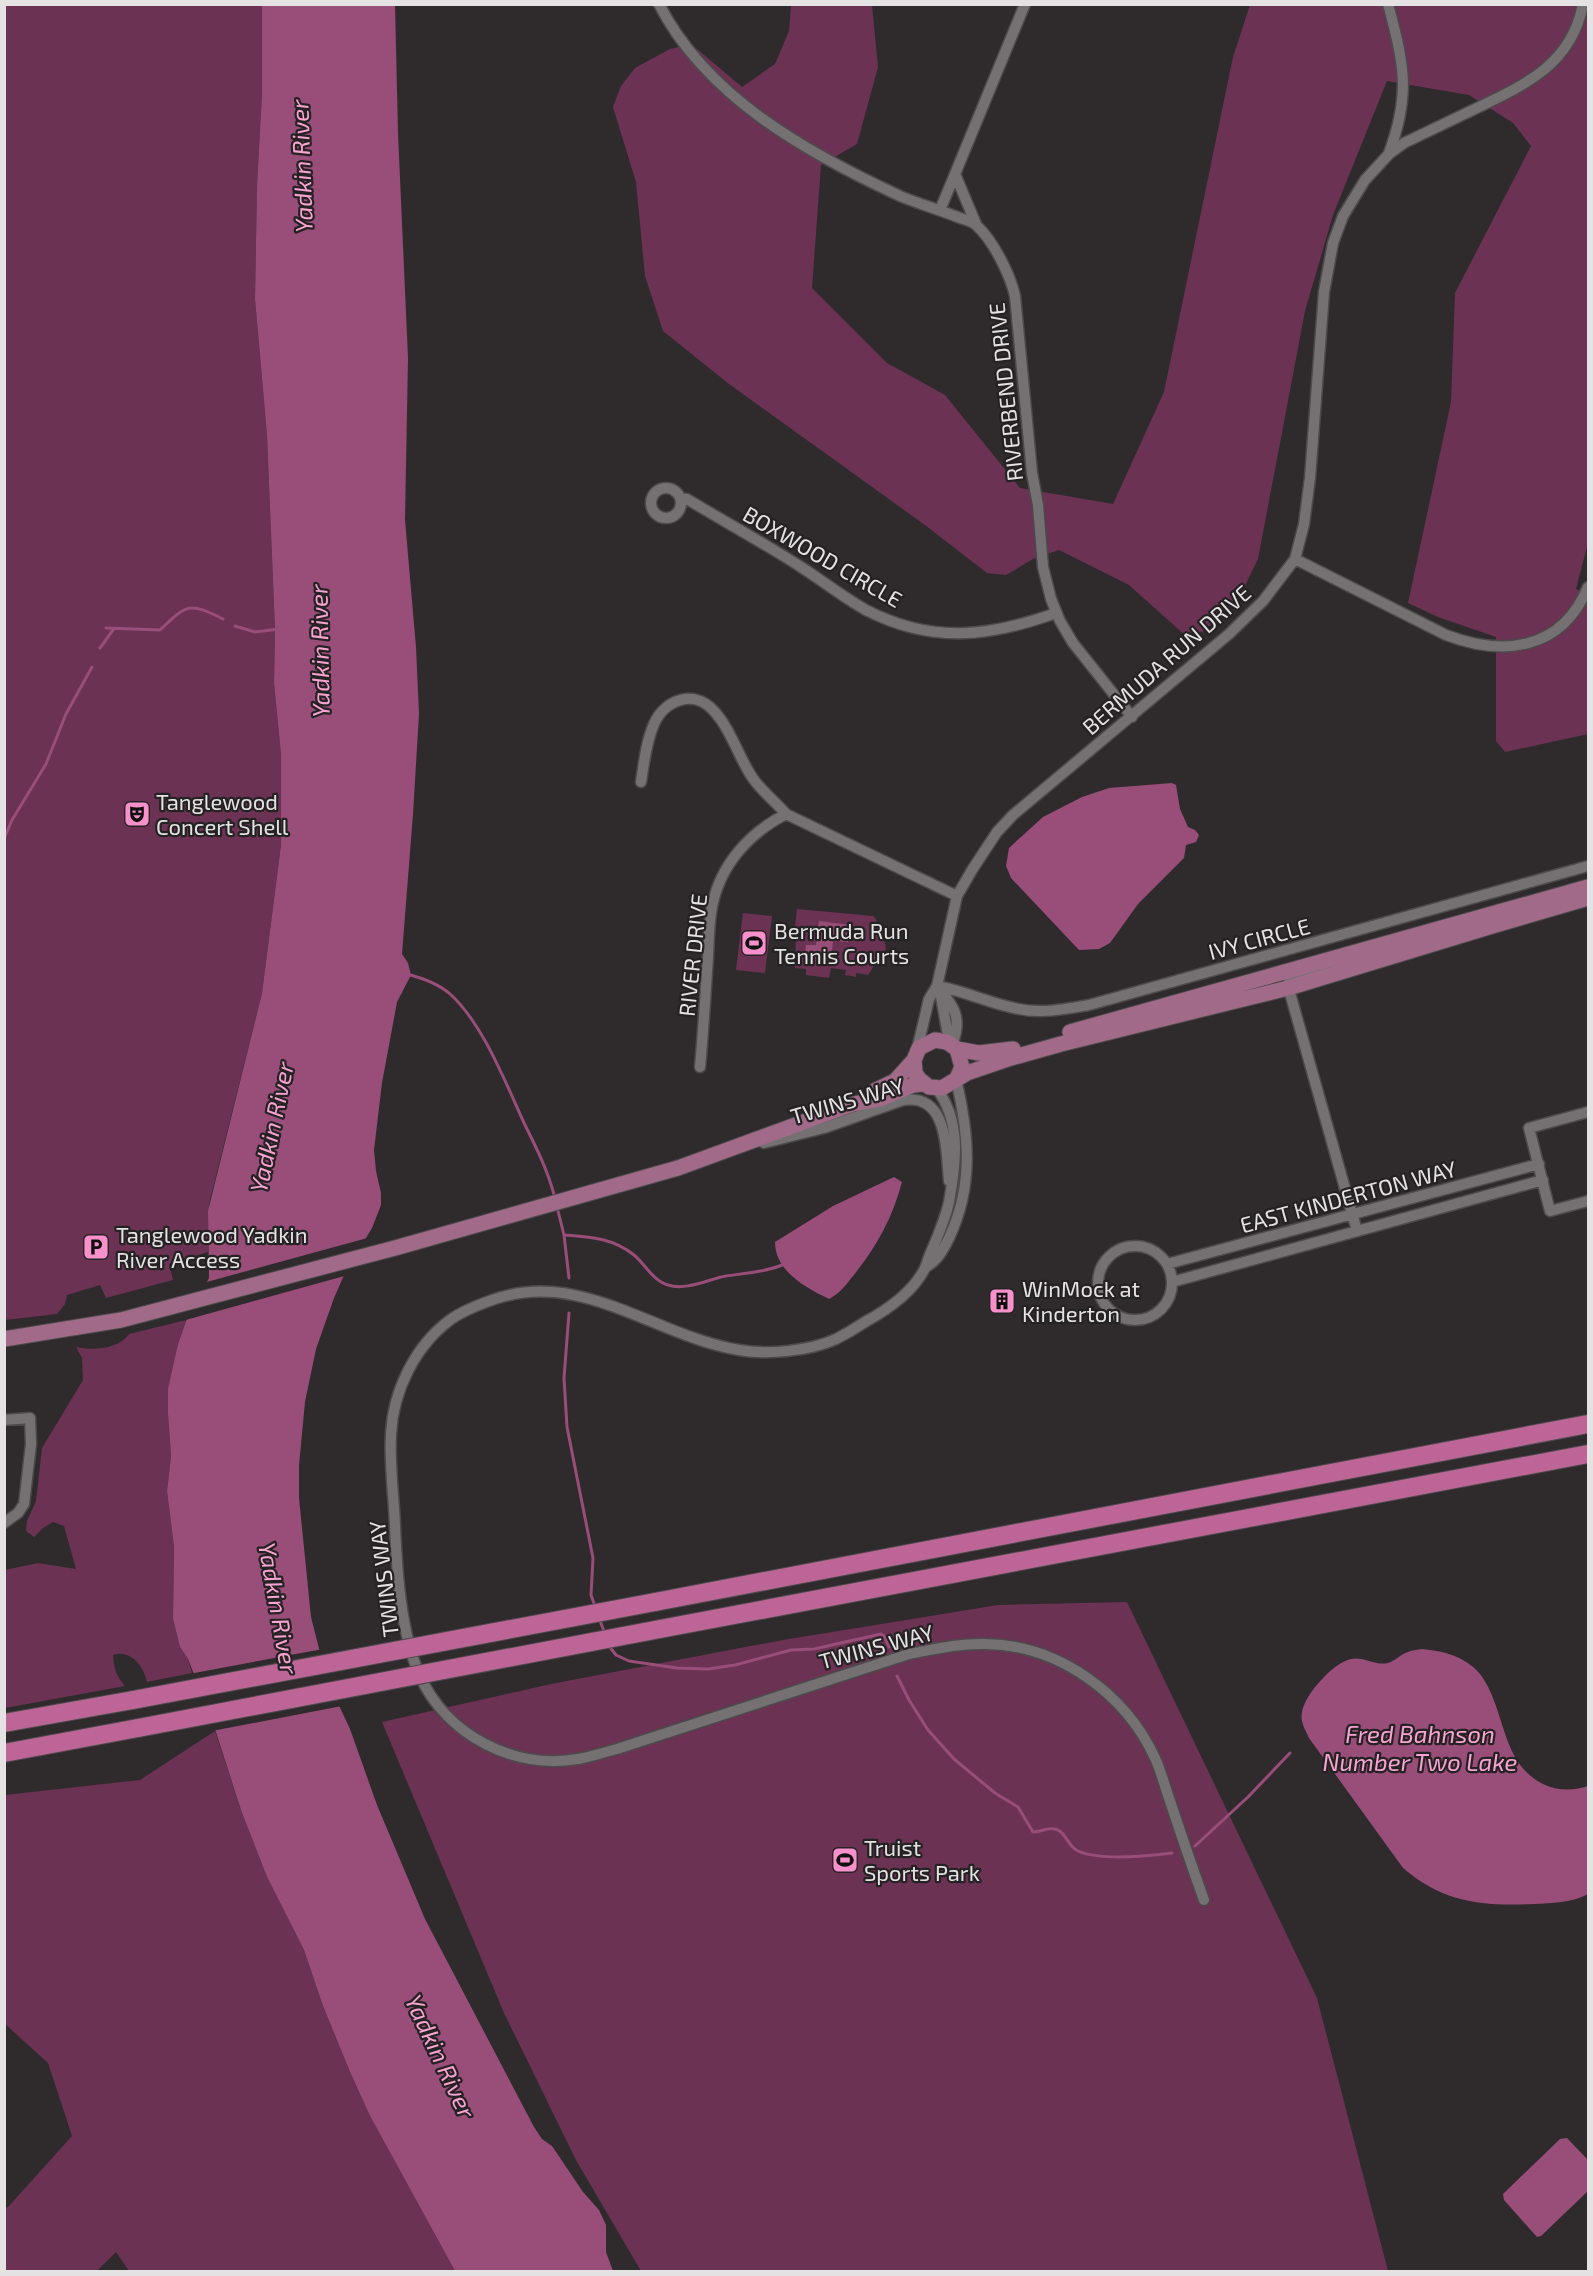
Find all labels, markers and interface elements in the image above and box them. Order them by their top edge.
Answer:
water label: Yadkin River [284,99,318,233]
street label: RIVERBEND DRIVE [983,301,1027,483]
street label: BOXWOOD CIRCLE [739,500,907,612]
street label: BERMUDA RUN DRIVE [1077,579,1255,739]
water label: Yadkin River [303,584,335,718]
place label: Tanglewood Concert Shell [156,788,289,839]
theatre icon: Tanglewood Concert Shell [122,799,152,829]
street label: RIVER DRIVE [673,892,711,1018]
street label: IVY CIRCLE [1205,912,1313,964]
place label: Bermuda Run Tennis Courts [774,917,909,968]
sports icon: Bermuda Run Tennis Courts [739,928,769,958]
water label: Yadkin River [243,1058,299,1195]
street label: TWINS WAY [787,1071,907,1129]
street label: EAST KINDERTON WAY [1237,1154,1459,1237]
place label: Tanglewood Yadkin River Access [116,1221,308,1272]
parking icon: Tanglewood Yadkin River Access [81,1232,111,1262]
place label: WinMock at Kinderton [1022,1275,1140,1326]
building icon: WinMock at Kinderton [987,1286,1017,1316]
street label: TWINS WAY [363,1519,403,1639]
water label: Yadkin River [253,1540,305,1676]
street label: TWINS WAY [816,1618,936,1674]
water label: Fred Bahnson Number Two Lake [1323,1719,1518,1776]
place label: Truist Sports Park [864,1834,980,1885]
sports icon: Truist Sports Park [830,1845,860,1875]
water label: Yadkin River [400,1990,482,2123]

